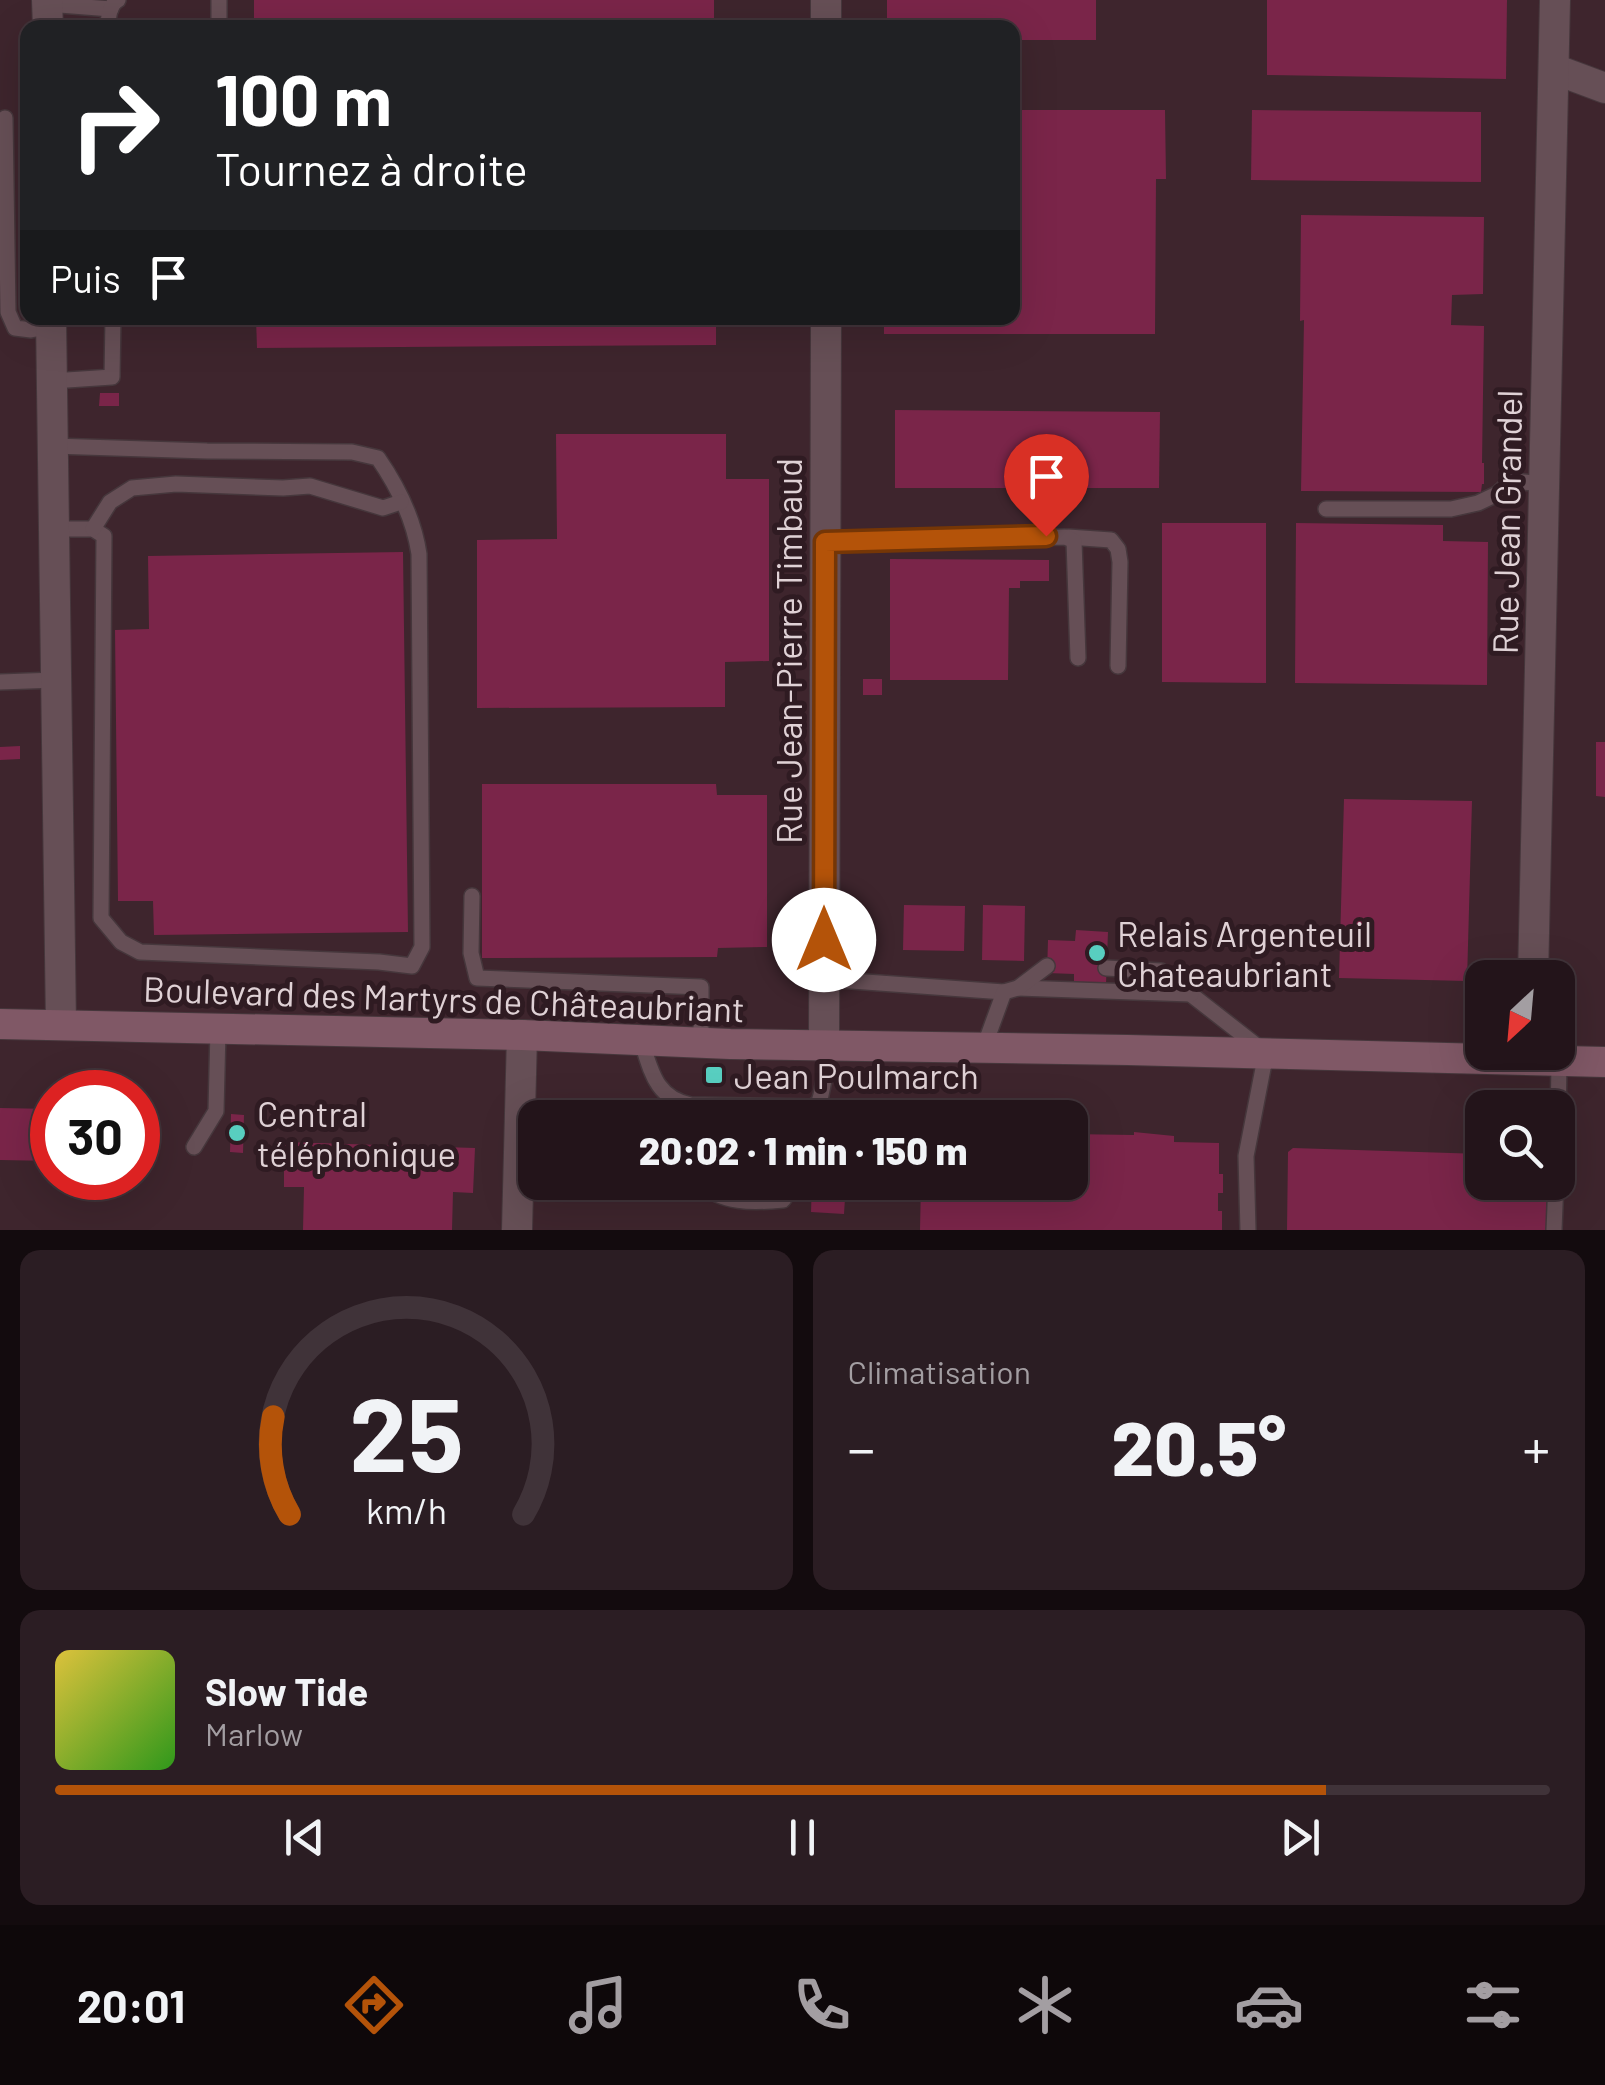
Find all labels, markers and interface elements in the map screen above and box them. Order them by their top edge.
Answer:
text: 100 m [215,56,392,140]
icon: right [50,60,180,190]
text: Tournez à droite [215,141,528,195]
icon: arrive [141,250,196,305]
text: Puis [50,255,121,301]
street label: Rue Jean Grandel [1483,389,1529,655]
pin [1004,434,1089,537]
icon: arrive [1019,449,1074,504]
street label: Rue Jean-Pierre Timbaud [767,458,809,844]
position arrow [772,888,876,992]
place label: Relais Argenteuil Chateaubriant [1117,912,1372,994]
marker: Relais Argenteuil Chateaubriant [1086,942,1108,964]
north arrow [1465,960,1575,1070]
map controls [1465,960,1575,1200]
street label: Boulevard des Martyrs de Châteaubriant [142,967,746,1029]
place label: Jean Poulmarch [734,1054,979,1096]
marker: Jean Poulmarch [703,1064,725,1086]
speed limit sign: 30 [30,1070,160,1200]
button: search [1465,1090,1575,1200]
place label: Central téléphonique [257,1092,456,1174]
marker: Central téléphonique [226,1122,248,1144]
text: 20:02 · 1 min · 150 m [639,1127,967,1173]
text: Climatisation [848,1352,1031,1390]
text: 25 [349,1368,463,1493]
text: 20.5° [1111,1401,1286,1491]
text: − [848,1414,875,1480]
text: + [1522,1414,1550,1480]
text: km/h [366,1488,447,1531]
text: Slow Tide [205,1668,368,1714]
text: Marlow [205,1714,303,1752]
icon: previous [277,1810,332,1865]
icon: pause [775,1810,830,1865]
icon: next [1273,1810,1328,1865]
icon: directions [339,1970,409,2040]
icon: music [563,1970,633,2040]
icon: phone [787,1970,857,2040]
icon: climate [1010,1970,1080,2040]
icon: car [1234,1970,1304,2040]
icon: filters [1458,1970,1528,2040]
text: 20:01 [77,1978,185,2032]

